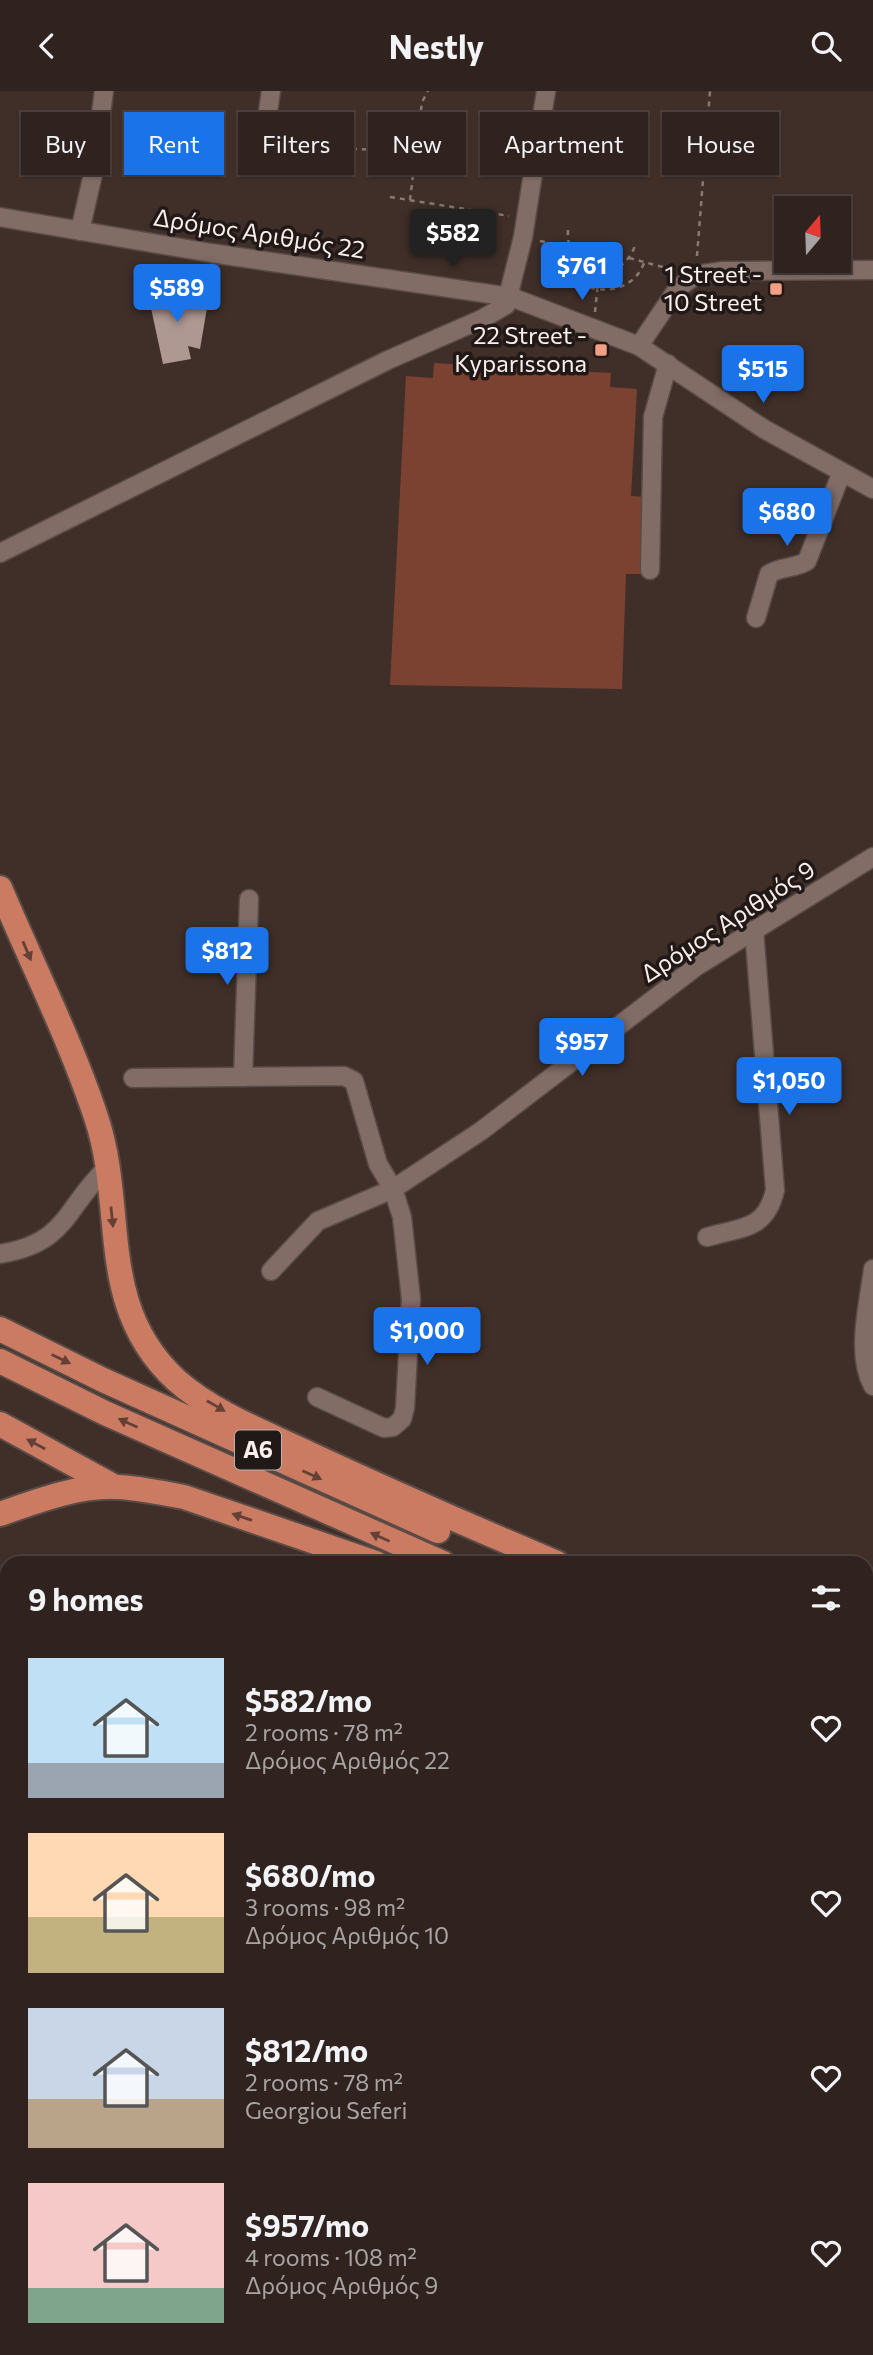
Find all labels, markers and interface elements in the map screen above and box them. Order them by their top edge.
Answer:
text: Nestly [389,26,484,66]
icon: back [28,27,66,65]
icon: search [807,27,845,65]
chip: Buy [21,112,110,175]
chip: Rent [124,112,224,175]
chip: Filters [238,112,354,175]
chip: New [368,112,466,175]
chip: Apartment [480,112,648,175]
chip: House [662,112,779,175]
north arrow [774,196,850,273]
map controls [774,196,851,273]
street label: Δρόμος Αριθμός 22 [151,201,367,264]
pin: $582 [412,209,494,269]
text: $582 [426,218,480,246]
pin: $761 [541,243,623,302]
text: $761 [557,251,607,279]
place label: 1 Street - 10 Street [664,259,762,316]
pin: $589 [136,265,218,324]
text: $589 [149,273,205,301]
marker: 1 Street - 10 Street [768,281,784,297]
place label: 22 Street - Kyparissona [454,320,587,377]
marker: 22 Street - Kyparissona [593,342,609,358]
pin: $515 [722,345,804,405]
text: $515 [738,354,788,382]
pin: $680 [746,489,828,548]
text: $680 [759,497,815,525]
street label: Δρόμος Αριθμός 9 [635,854,820,988]
pin: $812 [186,927,268,987]
text: $812 [202,936,252,964]
one-way arrow [21,941,32,962]
pin: $957 [541,1019,623,1078]
text: $957 [555,1027,609,1055]
pin: $1,050 [732,1058,846,1117]
text: $1,050 [752,1066,826,1094]
one-way arrow [106,1206,117,1228]
pin: $1,000 [370,1307,484,1367]
text: $1,000 [390,1316,464,1344]
one-way arrow [51,1354,71,1365]
one-way arrow [207,1400,226,1413]
one-way arrow [118,1417,138,1429]
road number: A6 [235,1431,281,1469]
one-way arrow [26,1438,46,1450]
one-way arrow [302,1469,322,1481]
one-way arrow [232,1511,253,1522]
one-way arrow [370,1531,390,1543]
icon: filters [807,1579,845,1617]
text: 9 homes [28,1580,143,1617]
text: $582/mo [245,1681,372,1718]
icon: home [84,1686,168,1770]
icon: heart [807,1709,845,1747]
text: 2 rooms · 78 m² [245,1718,403,1746]
text: Δρόμος Αριθμός 22 [245,1746,450,1774]
text: $680/mo [245,1856,375,1893]
icon: home [84,1861,168,1945]
icon: heart [807,1884,845,1922]
text: 3 rooms · 98 m² [245,1893,405,1921]
text: Δρόμος Αριθμός 10 [245,1921,449,1949]
text: $812/mo [245,2031,368,2068]
icon: home [84,2036,168,2120]
icon: heart [807,2059,845,2097]
text: 2 rooms · 78 m² [245,2068,403,2096]
text: Georgiou Seferi [245,2096,408,2124]
text: $957/mo [245,2206,369,2243]
icon: home [84,2211,168,2295]
icon: heart [807,2234,845,2272]
text: 4 rooms · 108 m² [245,2243,417,2271]
text: Δρόμος Αριθμός 9 [245,2271,438,2299]

